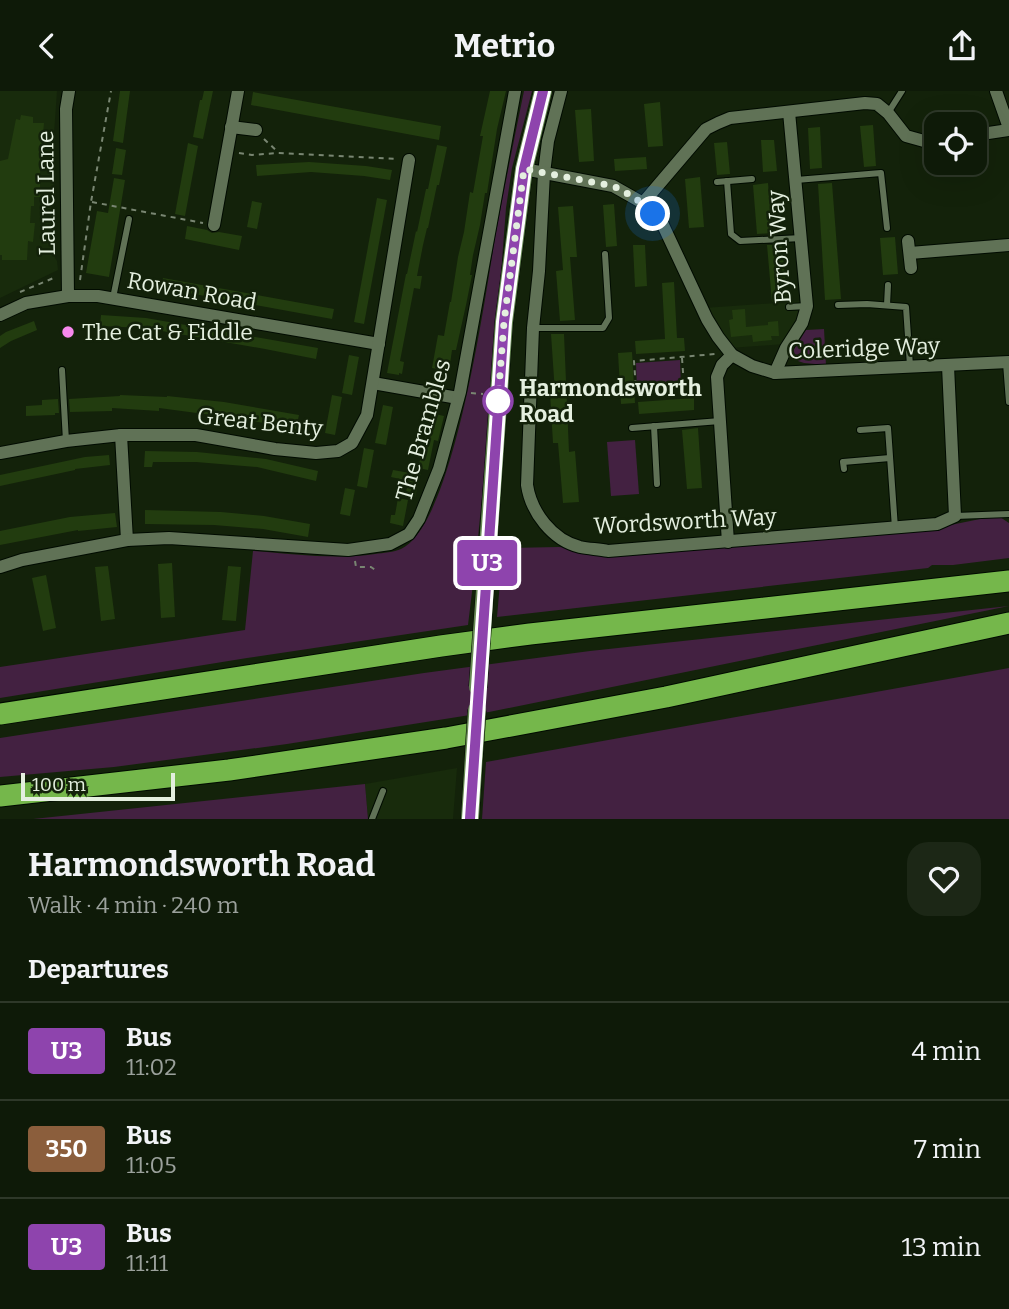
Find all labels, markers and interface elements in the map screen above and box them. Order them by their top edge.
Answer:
icon: back [28,27,66,65]
text: Metrio [454,27,555,65]
icon: share [943,27,981,65]
map controls [924,112,987,175]
button: locate [924,112,987,175]
street label: Laurel Lane [31,130,61,256]
street label: Byron Way [761,188,797,305]
your location [635,196,670,231]
street label: Rowan Road [125,266,259,316]
place label: The Cat & Fiddle [82,318,253,346]
marker: The Cat & Fiddle [60,324,76,340]
street label: Coleridge Way [787,331,941,365]
street label: The Brambles [389,356,457,504]
place label: Harmondsworth Road [519,374,702,428]
marker: Harmondsworth Road [483,386,513,416]
street label: Great Benty [196,401,325,443]
street label: Wordsworth Way [593,502,778,540]
line badge: U3 [456,540,518,586]
text: U3 [471,549,503,577]
scale bar [21,770,175,802]
text: 100 m [32,773,86,796]
button: heart [907,842,981,916]
text: Harmondsworth Road [28,845,375,885]
text: Walk · 4 min · 240 m [28,891,239,919]
text: Departures [28,954,169,985]
text: Bus [126,1022,172,1053]
text: 4 min [912,1036,981,1067]
text: U3 [51,1037,82,1065]
text: 11:02 [126,1053,177,1081]
text: Bus [126,1120,172,1151]
text: 7 min [914,1134,981,1165]
text: 350 [45,1135,88,1163]
text: 11:05 [126,1151,177,1179]
text: Bus [126,1218,172,1249]
text: 13 min [901,1232,981,1263]
text: U3 [51,1233,82,1261]
text: 11:11 [126,1249,168,1277]

